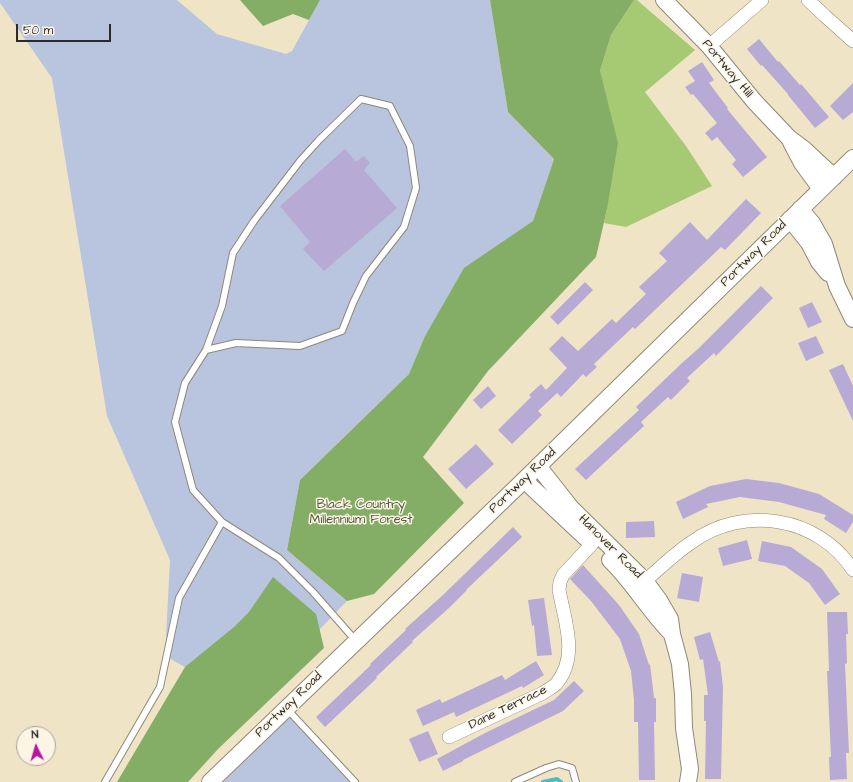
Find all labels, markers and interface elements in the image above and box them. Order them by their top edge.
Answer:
scale bar [18,16,113,42]
text: 50 m [23,22,53,39]
street label: Portway Hill [698,37,756,101]
street label: Portway Road [718,218,790,290]
street label: Portway Road [486,445,560,517]
park label: Black Country Millennium Forest [309,497,413,528]
street label: Hanover Road [575,512,645,582]
street label: Portway Road [252,669,326,741]
street label: Dane Terrace [466,682,550,734]
north arrow [16,726,56,766]
text: N [31,727,39,742]

